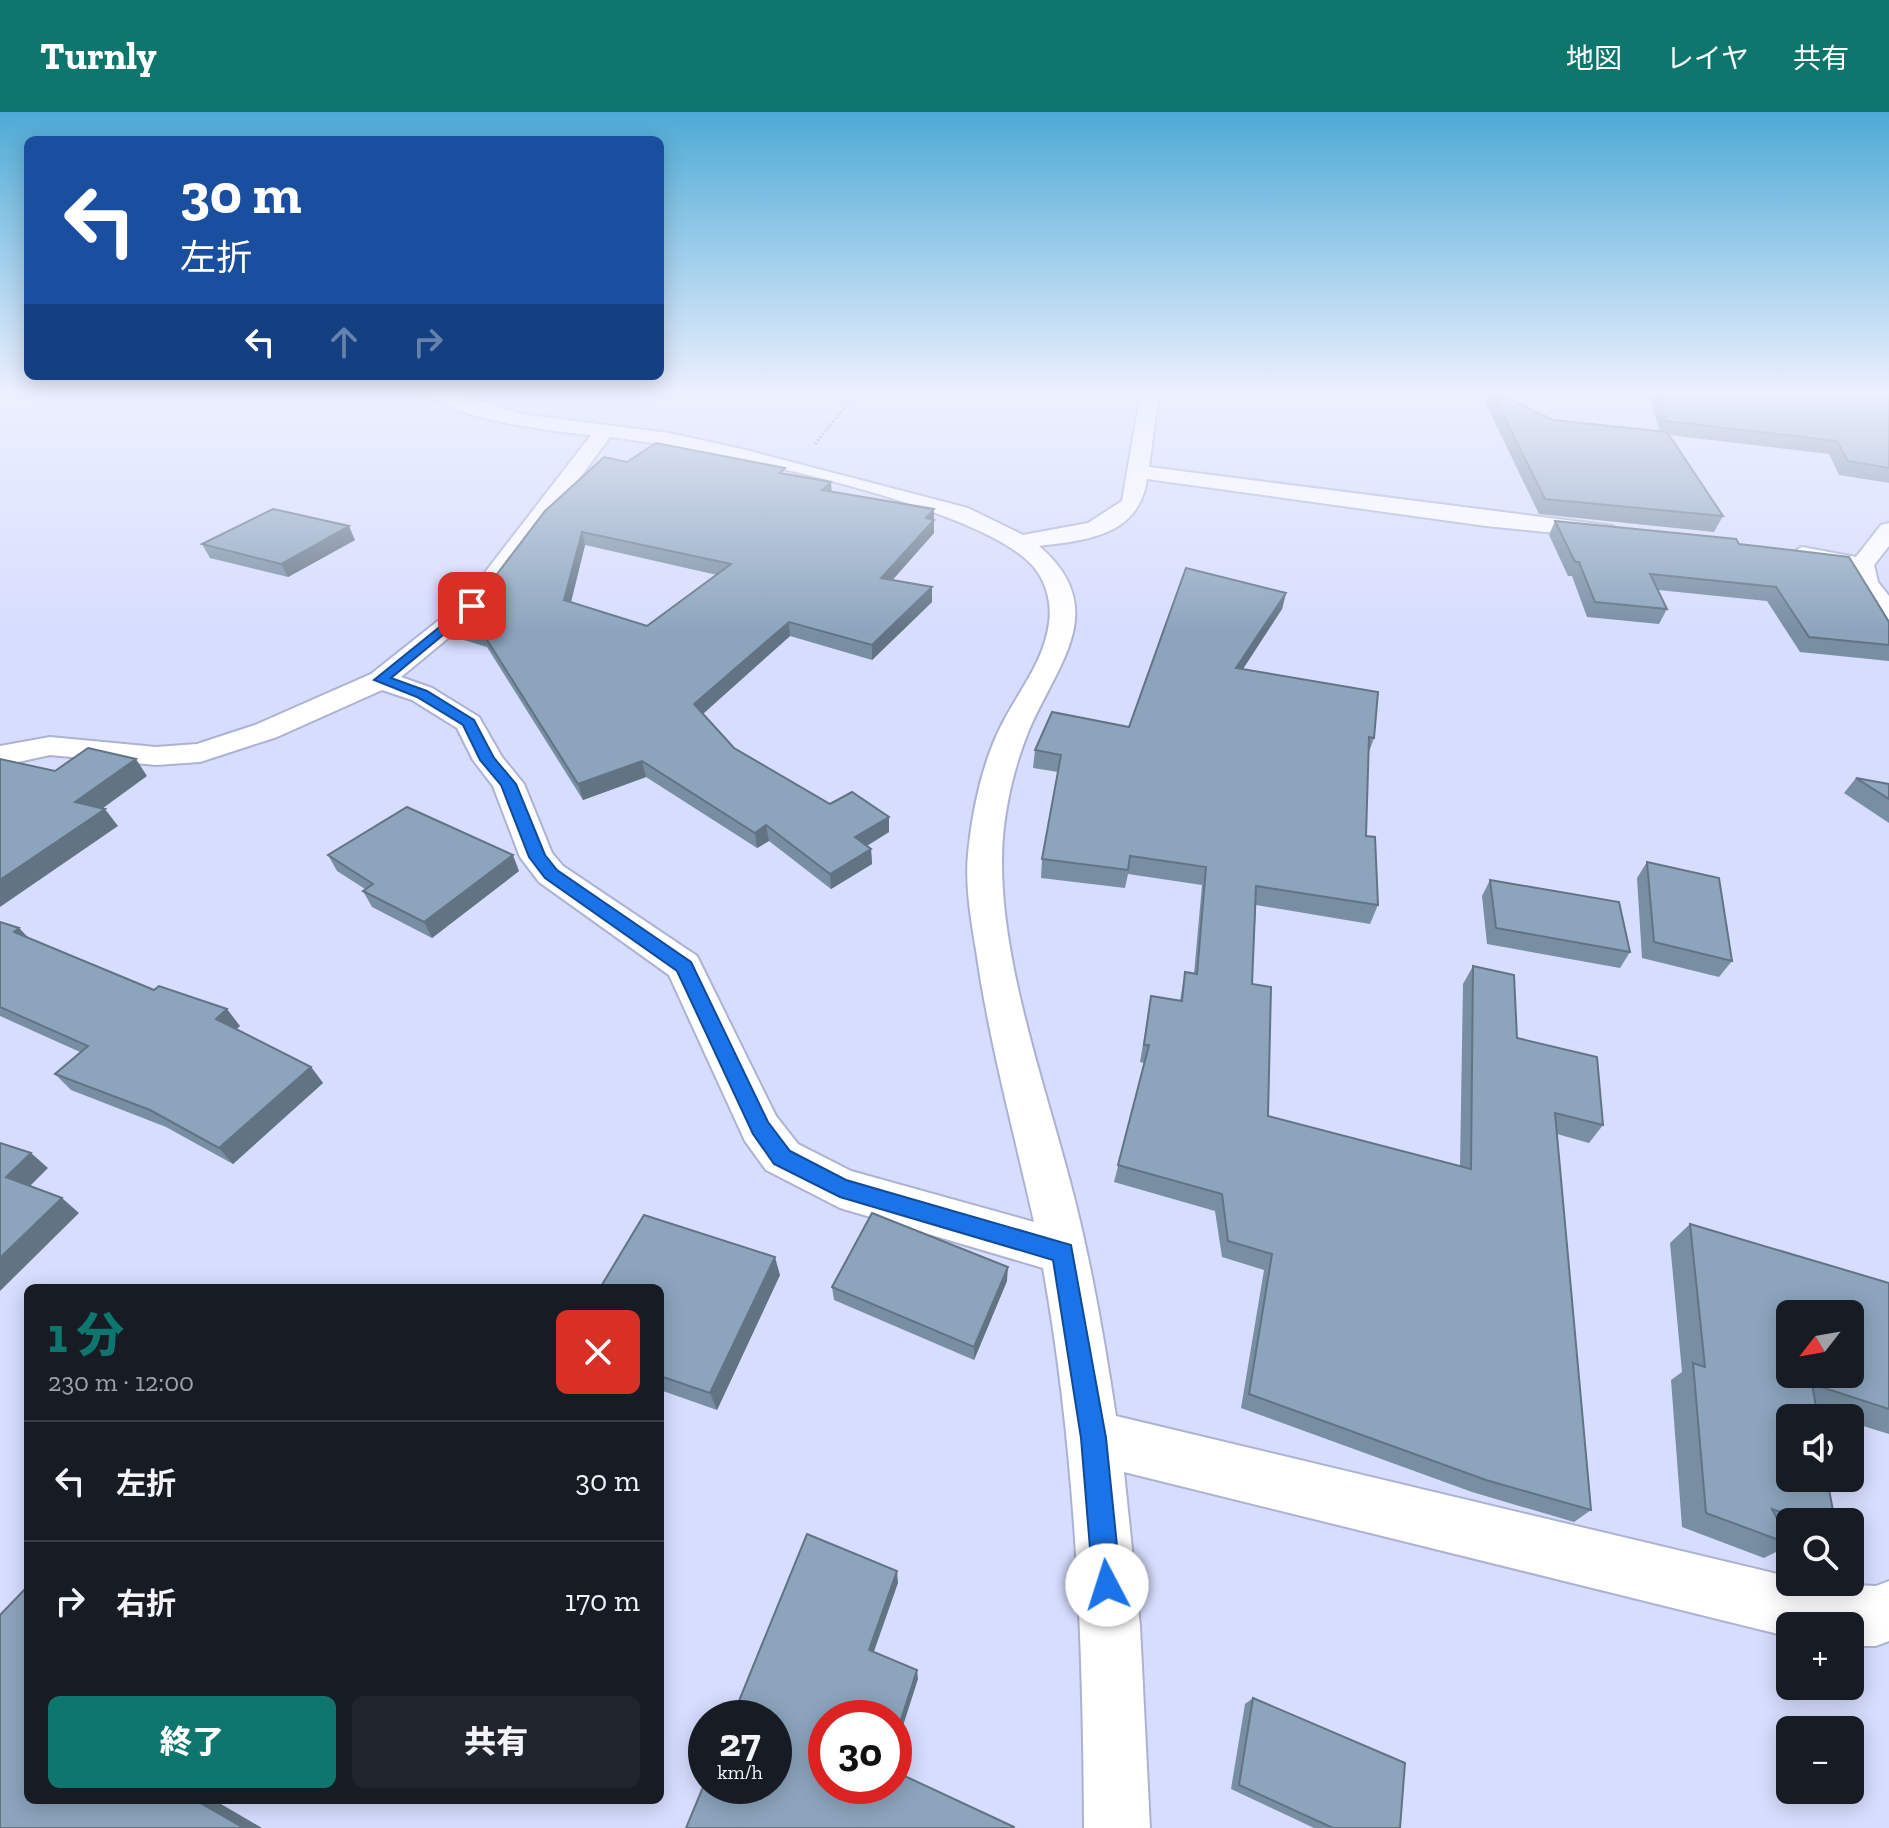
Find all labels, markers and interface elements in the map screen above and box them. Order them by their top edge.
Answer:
text: Turnly [40,33,157,79]
text: 地図 [1566,42,1622,75]
text: レイヤ [1666,42,1749,75]
text: 共有 [1793,42,1849,75]
text: 30 m [180,160,302,227]
icon: left [48,168,152,272]
text: 左折 [180,236,252,279]
icon: left [238,320,282,364]
icon: ahead [322,320,366,364]
icon: right [406,320,450,364]
pin [438,572,506,640]
icon: arrive [450,584,494,628]
north arrow [1776,1300,1864,1388]
map controls [1776,1300,1864,1804]
text: 1 分 [48,1307,124,1364]
button: close [556,1310,640,1394]
text: 230 m · 12:00 [48,1366,194,1398]
button: sound [1776,1404,1864,1492]
icon: left [48,1459,92,1503]
text: 30 m [575,1463,640,1499]
text: 左折 [116,1466,176,1502]
button: search [1776,1508,1864,1596]
position arrow [1065,1543,1149,1627]
icon: right [48,1579,92,1623]
text: 170 m [565,1583,640,1619]
text: 右折 [116,1586,176,1622]
button: + [1776,1612,1864,1700]
button: 終了 [48,1696,336,1788]
button: 共有 [352,1696,640,1788]
speed limit sign: 30 [808,1700,912,1804]
button: − [1776,1716,1864,1804]
text: 27 [719,1718,761,1766]
text: km/h [717,1760,763,1784]

